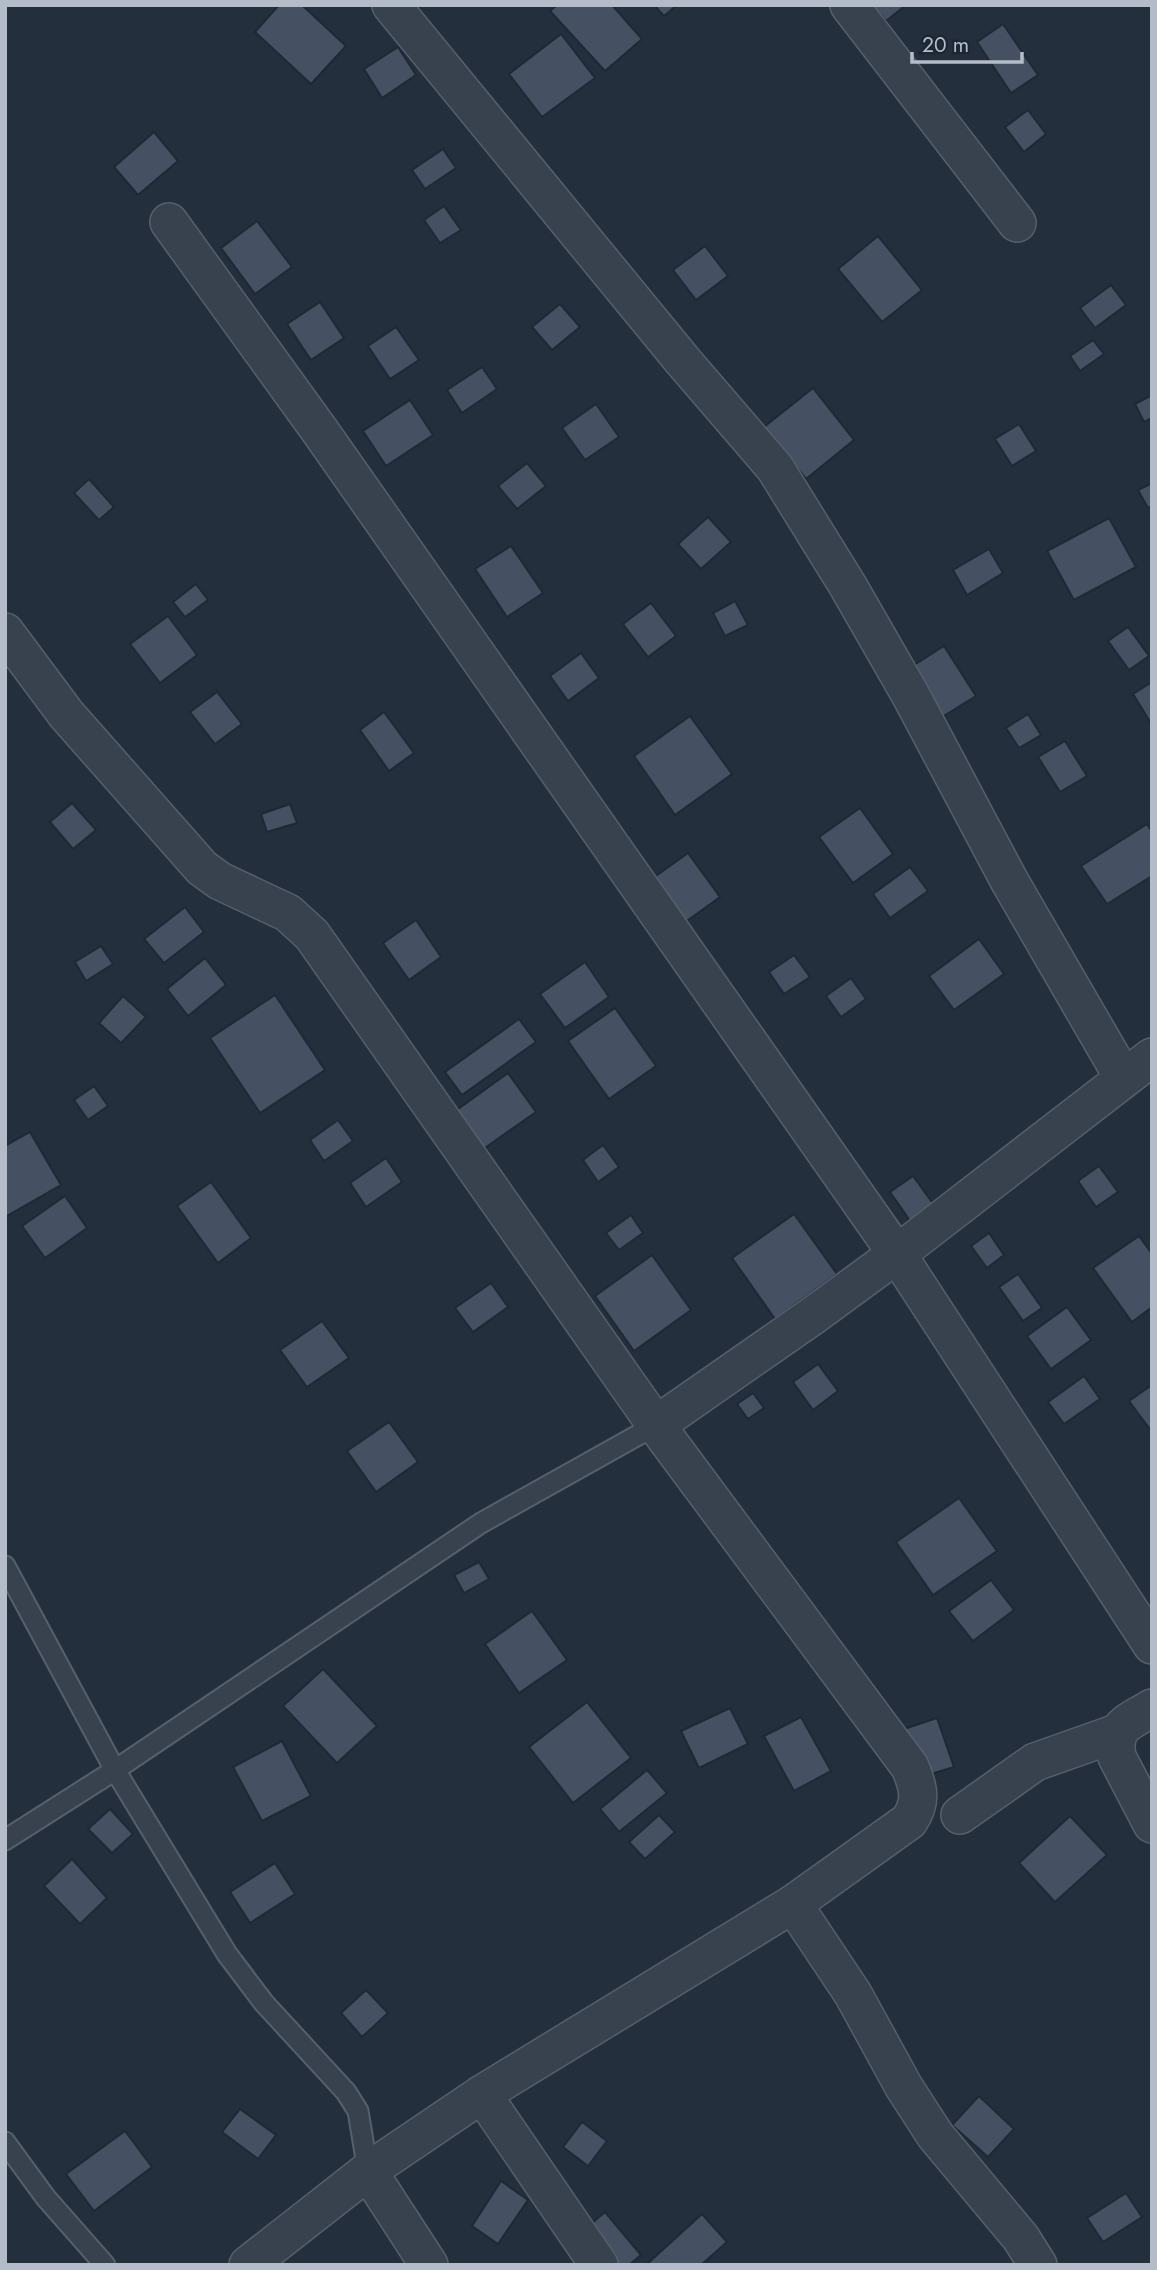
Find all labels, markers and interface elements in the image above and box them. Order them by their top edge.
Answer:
scale bar [912,21,1022,65]
text: 20 m [922,30,969,60]

